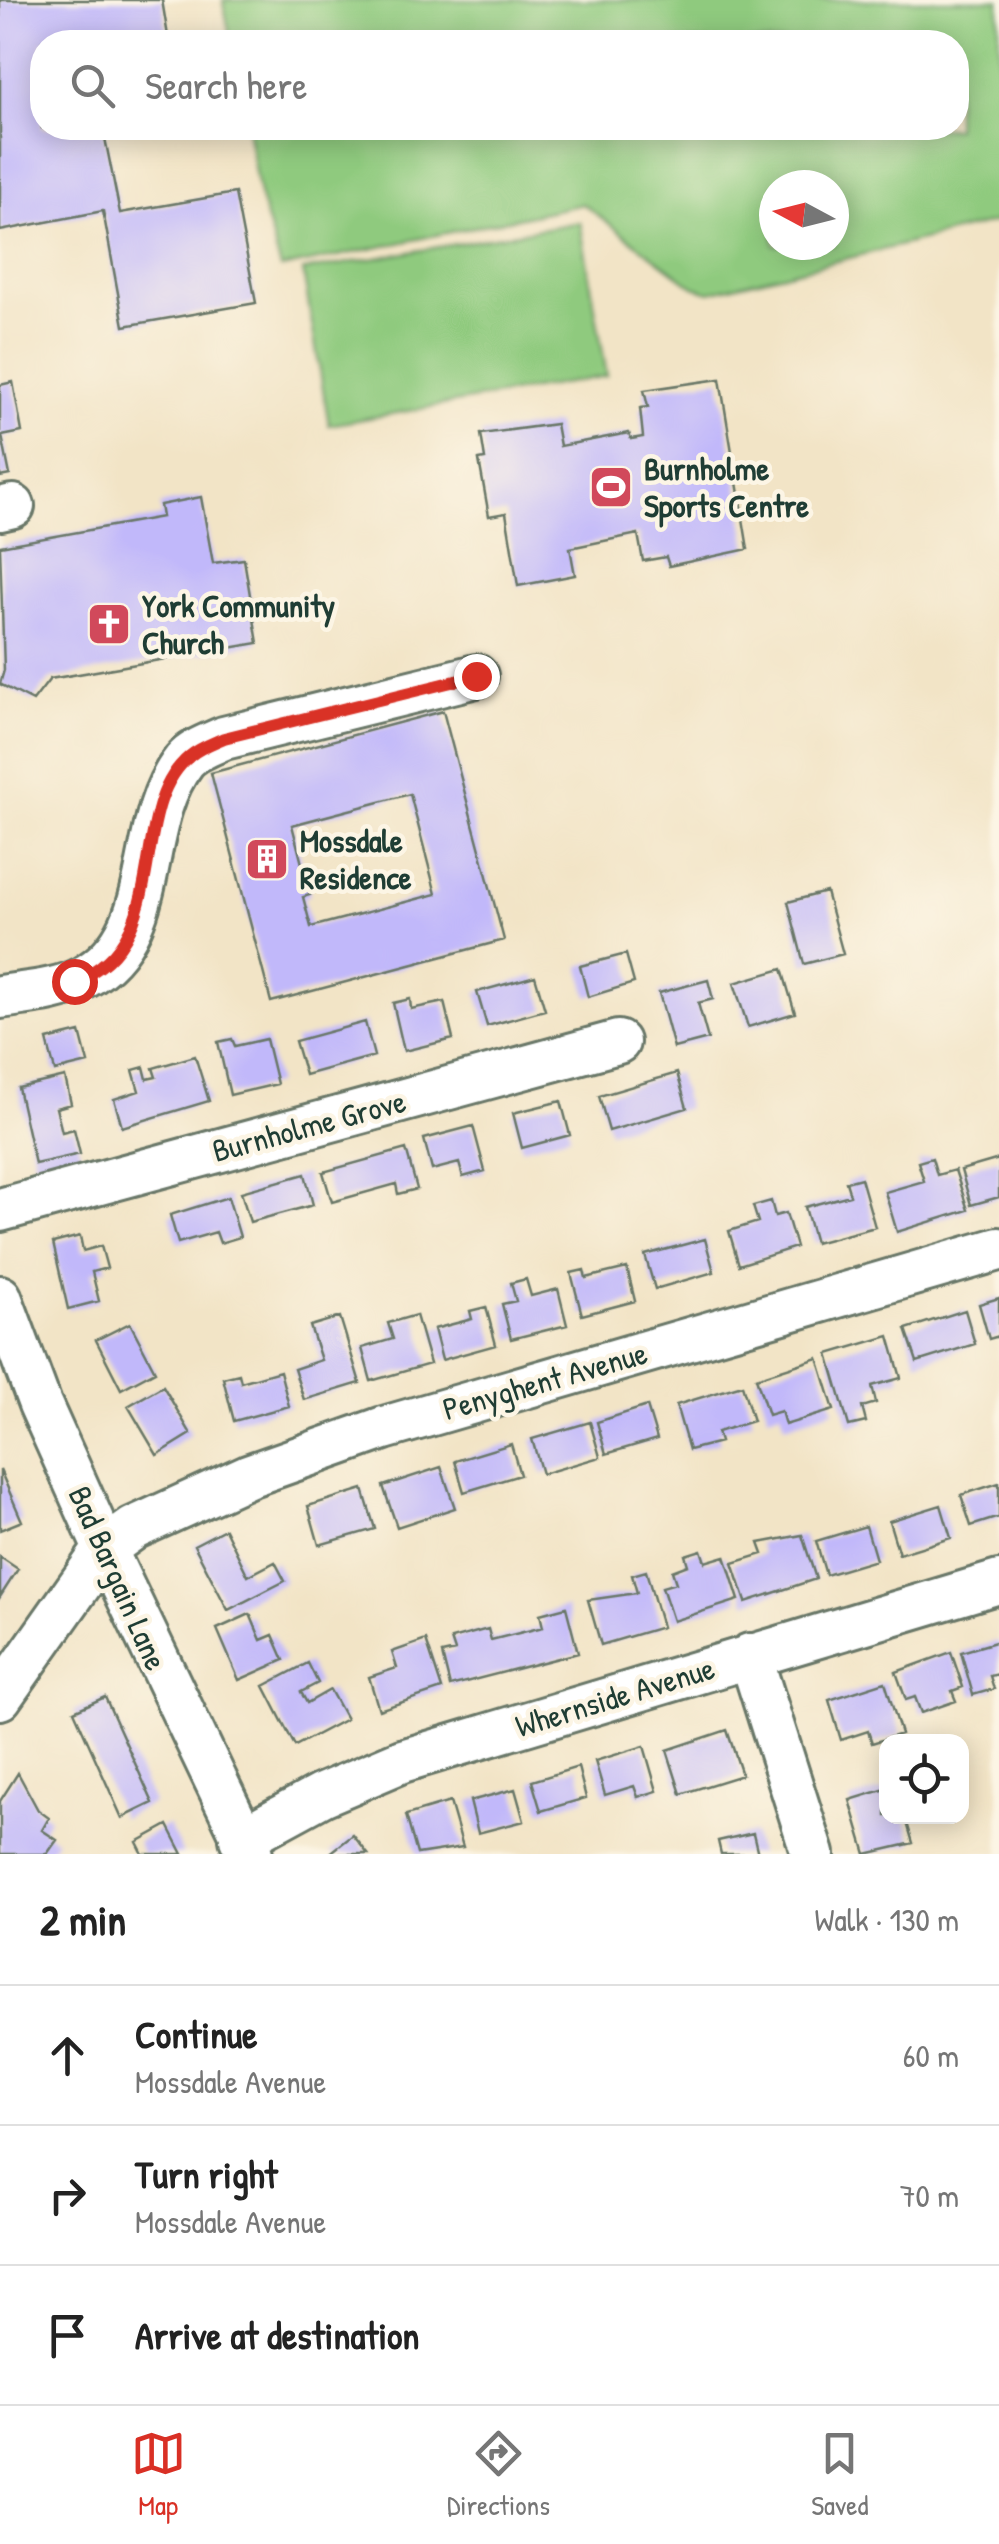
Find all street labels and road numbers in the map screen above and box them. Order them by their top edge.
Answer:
street label: Burnholme Grove [207,1079,411,1172]
street label: Penyghent Avenue [438,1331,652,1430]
street label: Bad Bargain Lane [59,1479,178,1677]
street label: Whernside Avenue [510,1646,720,1747]

